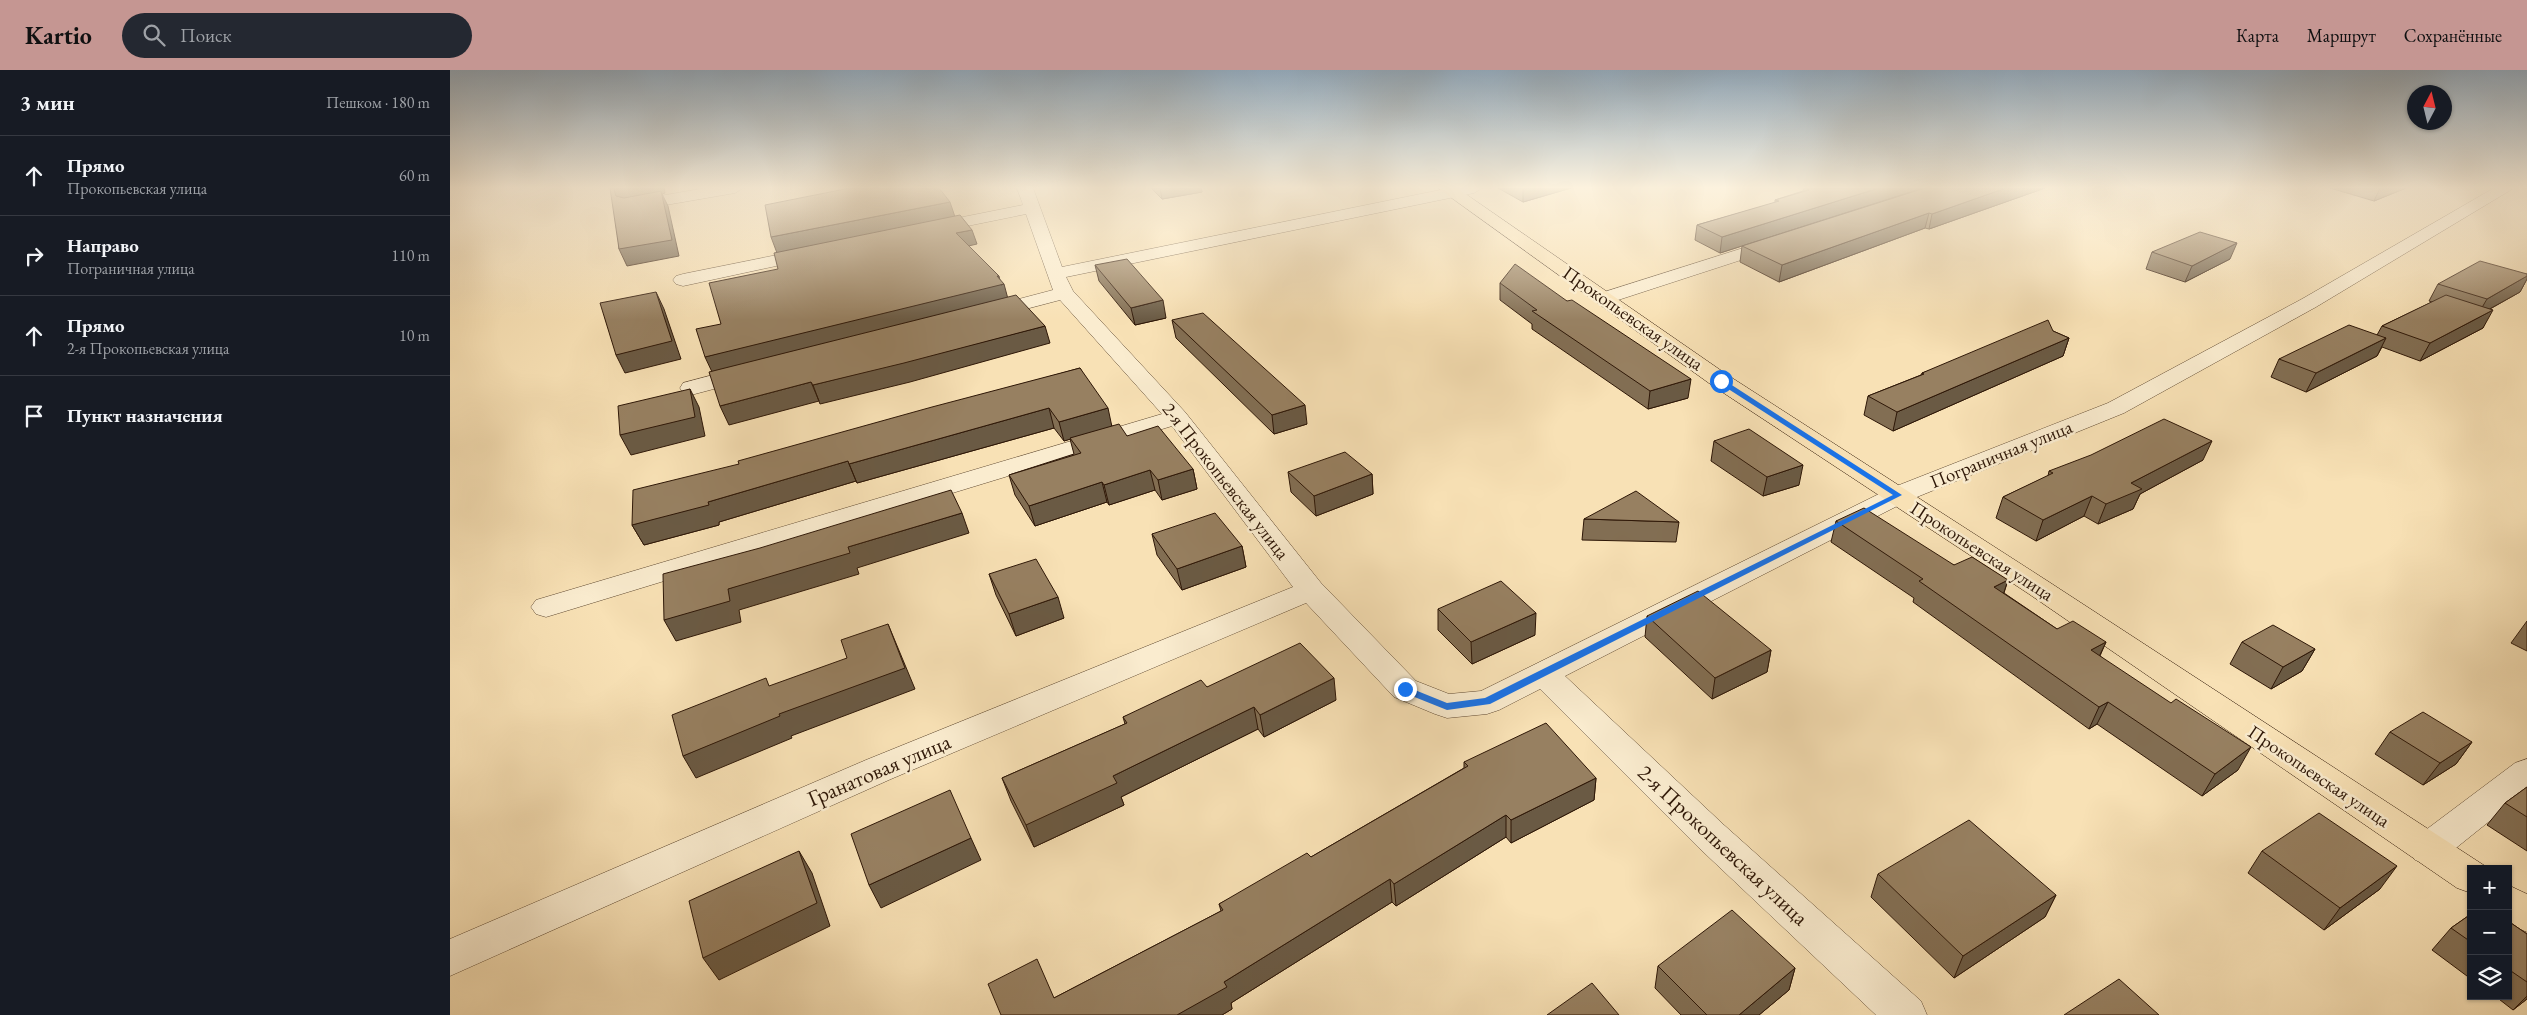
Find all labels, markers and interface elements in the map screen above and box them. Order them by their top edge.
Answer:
search box [122,13,472,58]
text: Kartio [25,20,92,51]
icon: search [140,21,168,49]
text: Поиск [180,23,232,48]
text: Карта [2236,24,2279,47]
text: Маршрут [2307,24,2376,47]
text: Сохранённые [2404,24,2502,47]
north arrow [2407,85,2452,130]
text: 3 мин [20,89,75,116]
text: Пешком · 180 m [326,92,430,113]
text: Прямо [67,153,125,178]
icon: ahead [20,162,48,190]
text: 60 m [399,165,430,186]
text: Прокопьевская улица [67,178,207,199]
text: Направо [67,233,139,258]
icon: right [20,242,48,270]
text: 110 m [391,245,430,266]
text: Пограничная улица [67,258,195,279]
street label: Прокопьевская улица [1558,260,1709,376]
text: Прямо [67,313,125,338]
icon: ahead [20,322,48,350]
text: 10 m [399,325,430,346]
text: 2-я Прокопьевская улица [67,338,229,359]
route start [1710,370,1733,393]
street label: 2-я Прокопьевская улица [1157,397,1295,565]
icon: arrive [20,402,48,430]
text: Пункт назначения [67,403,223,428]
street label: Пограничная улица [1926,414,2076,494]
street label: Прокопьевская улица [1905,495,2059,607]
route end [1394,678,1417,701]
street label: Прокопьевская улица [2243,719,2395,833]
street label: Гранатовая улица [803,727,955,813]
street label: 2-я Прокопьевская улица [1631,758,1815,932]
map controls [2467,865,2512,1000]
button: + [2467,865,2512,910]
button: − [2467,910,2512,955]
button: layers [2467,955,2512,1000]

